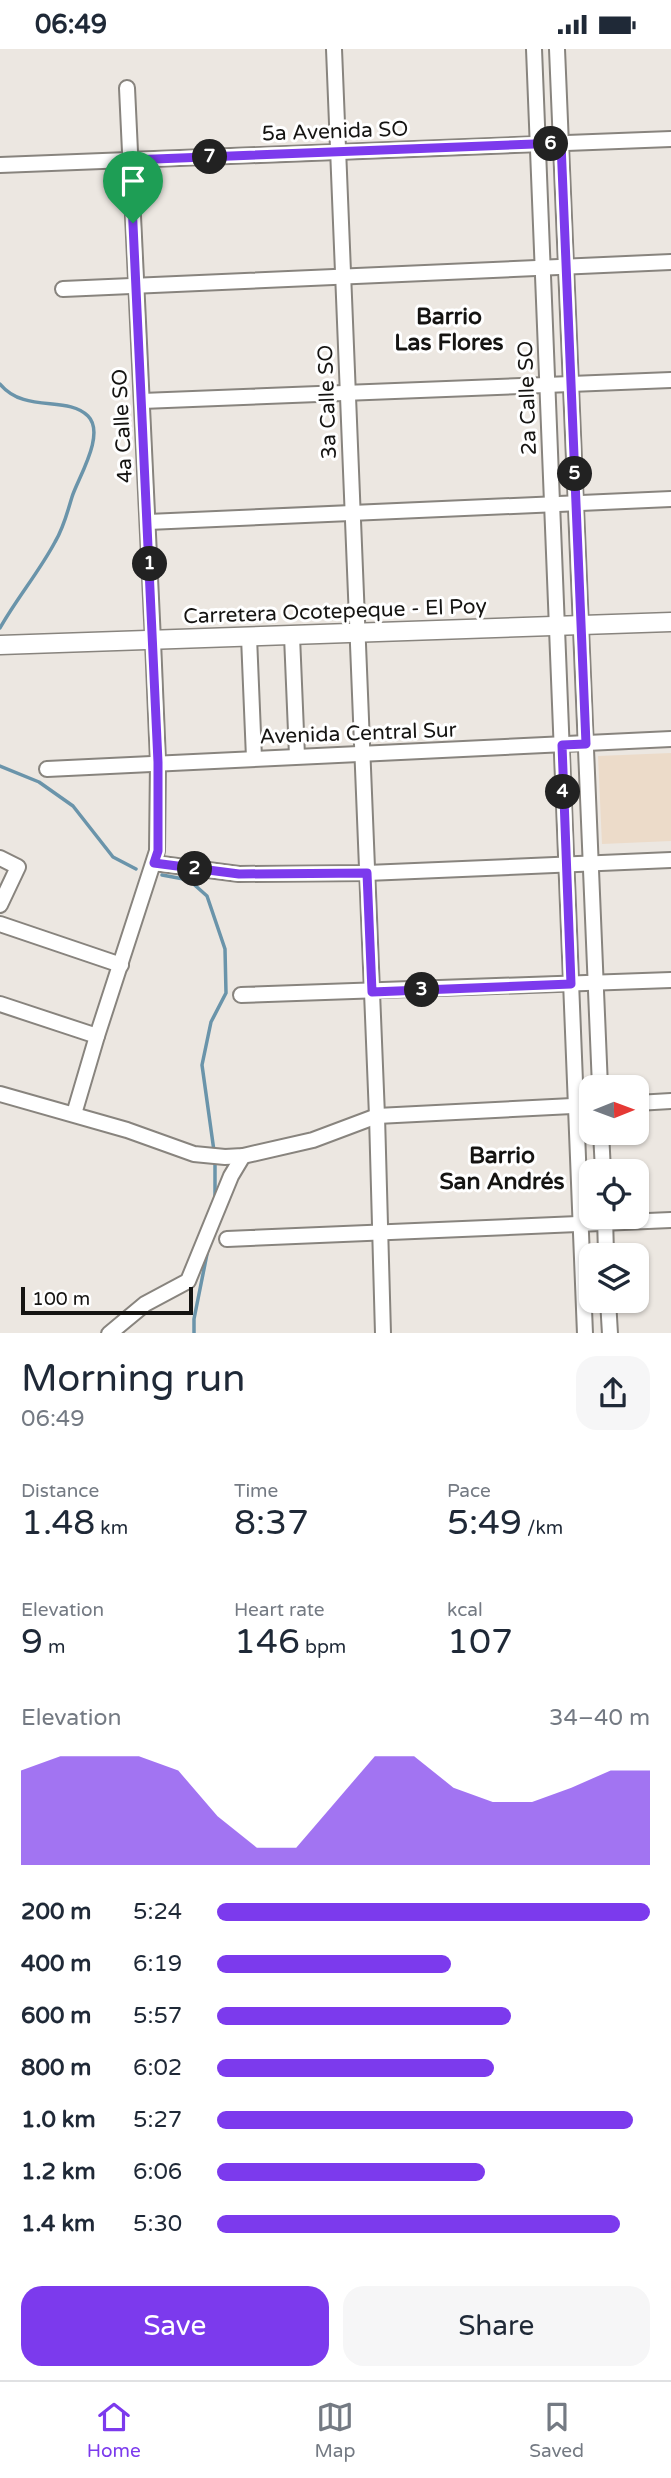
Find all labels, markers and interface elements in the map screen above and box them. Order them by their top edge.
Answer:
text: 06:49 [35,9,107,40]
street label: 5a Avenida SO [261,116,409,147]
pin: 6 [534,127,568,161]
text: 6 [545,132,556,154]
pin: 7 [192,139,228,175]
text: 7 [204,145,215,167]
pin [103,151,163,223]
icon: arrive [114,162,152,200]
district label: Barrio Las Flores [394,303,504,357]
street label: 2a Calle SO [513,340,542,456]
street label: 3a Calle SO [313,344,342,460]
street label: 4a Calle SO [107,368,138,484]
pin: 5 [558,457,592,491]
text: 5 [569,462,580,484]
pin: 1 [132,547,168,581]
text: 1 [144,552,155,574]
street label: Carretera Ocotepeque - El Poy [183,594,487,629]
street label: Avenida Central Sur [259,718,457,749]
pin: 4 [546,775,580,809]
text: 4 [557,780,568,802]
pin: 2 [178,851,212,887]
text: 2 [189,857,200,879]
pin: 3 [404,972,440,1007]
text: 3 [416,978,427,1000]
north arrow [579,1075,649,1145]
map controls [579,1075,649,1313]
district label: Barrio San Andrés [439,1142,565,1196]
button: locate [579,1159,649,1229]
button: layers [579,1243,649,1313]
scale bar [21,1285,192,1316]
text: 100 m [32,1288,90,1310]
text: Morning run [21,1356,245,1402]
button: share [576,1356,650,1430]
text: 06:49 [21,1405,85,1433]
text: Distance [21,1480,99,1502]
text: Time [234,1480,278,1502]
text: Pace [447,1480,491,1502]
text: 1.48 [21,1502,95,1544]
text: 8:37 [234,1502,309,1544]
text: 5:49 [447,1502,522,1544]
text: km [95,1517,128,1539]
text: /km [522,1517,563,1539]
text: Elevation [21,1599,104,1621]
text: Heart rate [234,1599,325,1621]
text: kcal [447,1599,483,1621]
text: 9 [21,1621,43,1663]
text: 146 [234,1621,300,1663]
text: 107 [447,1621,513,1663]
text: m [43,1636,65,1658]
text: bpm [300,1636,346,1658]
text: Elevation [21,1704,122,1732]
text: 34–40 m [549,1704,650,1732]
text: 200 m [21,1898,91,1926]
text: 5:24 [133,1898,182,1926]
text: 400 m [21,1950,91,1978]
text: 6:19 [133,1950,182,1978]
text: 600 m [21,2002,91,2030]
text: 5:57 [133,2002,182,2030]
text: 800 m [21,2054,91,2082]
text: 6:02 [133,2054,182,2082]
text: 1.0 km [21,2106,96,2134]
text: 5:27 [133,2106,182,2134]
text: 1.2 km [21,2158,96,2186]
text: 6:06 [133,2158,182,2186]
text: 1.4 km [21,2210,95,2238]
text: 5:30 [133,2210,182,2238]
button: Save [21,2286,329,2366]
button: Share [343,2286,650,2366]
tab: Home [87,2398,141,2462]
tab: Map [314,2398,355,2462]
tab: Saved [529,2398,584,2462]

